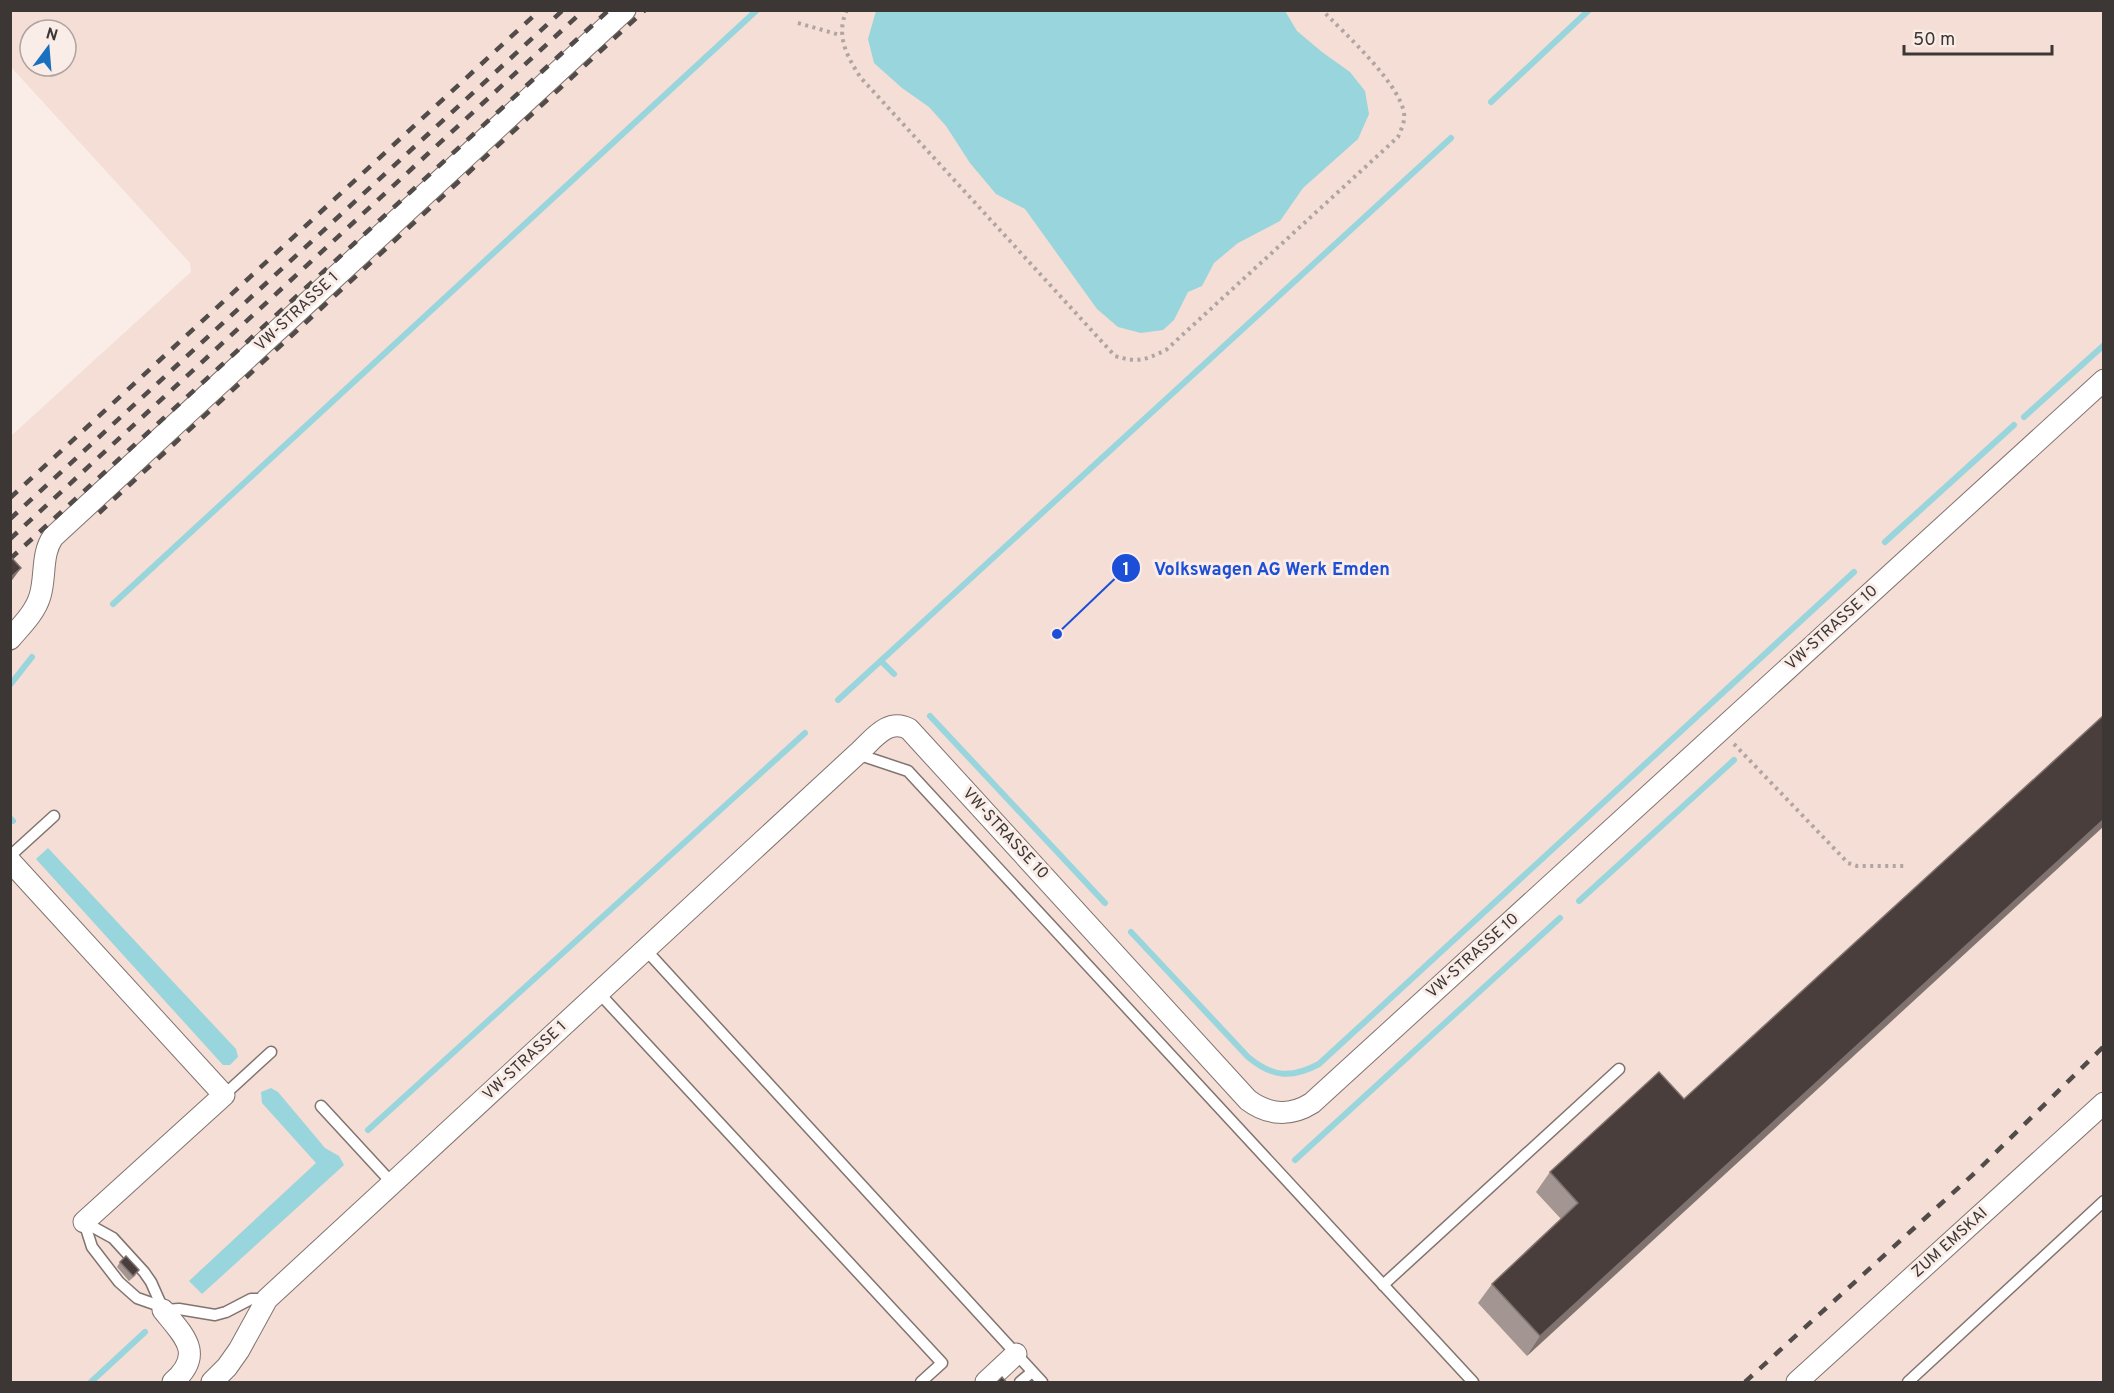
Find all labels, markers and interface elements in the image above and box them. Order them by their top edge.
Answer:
north arrow [18,18,78,78]
scale bar [1904,18,2052,56]
text: N [43,24,60,47]
text: 50 m [1913,29,1955,52]
street label: VW-STRASSE 1 [251,268,343,356]
callout: Volkswagen AG Werk Emden [1111,550,1402,586]
text: 1 [1122,559,1130,582]
text: Volkswagen AG Werk Emden [1154,559,1390,582]
street label: VW-STRASSE 10 [1782,581,1882,675]
street label: VW-STRASSE 10 [957,784,1053,884]
street label: VW-STRASSE 10 [1423,909,1523,1003]
street label: VW-STRASSE 1 [479,1017,571,1105]
street label: ZUM EMSKAI [1908,1204,1992,1282]

